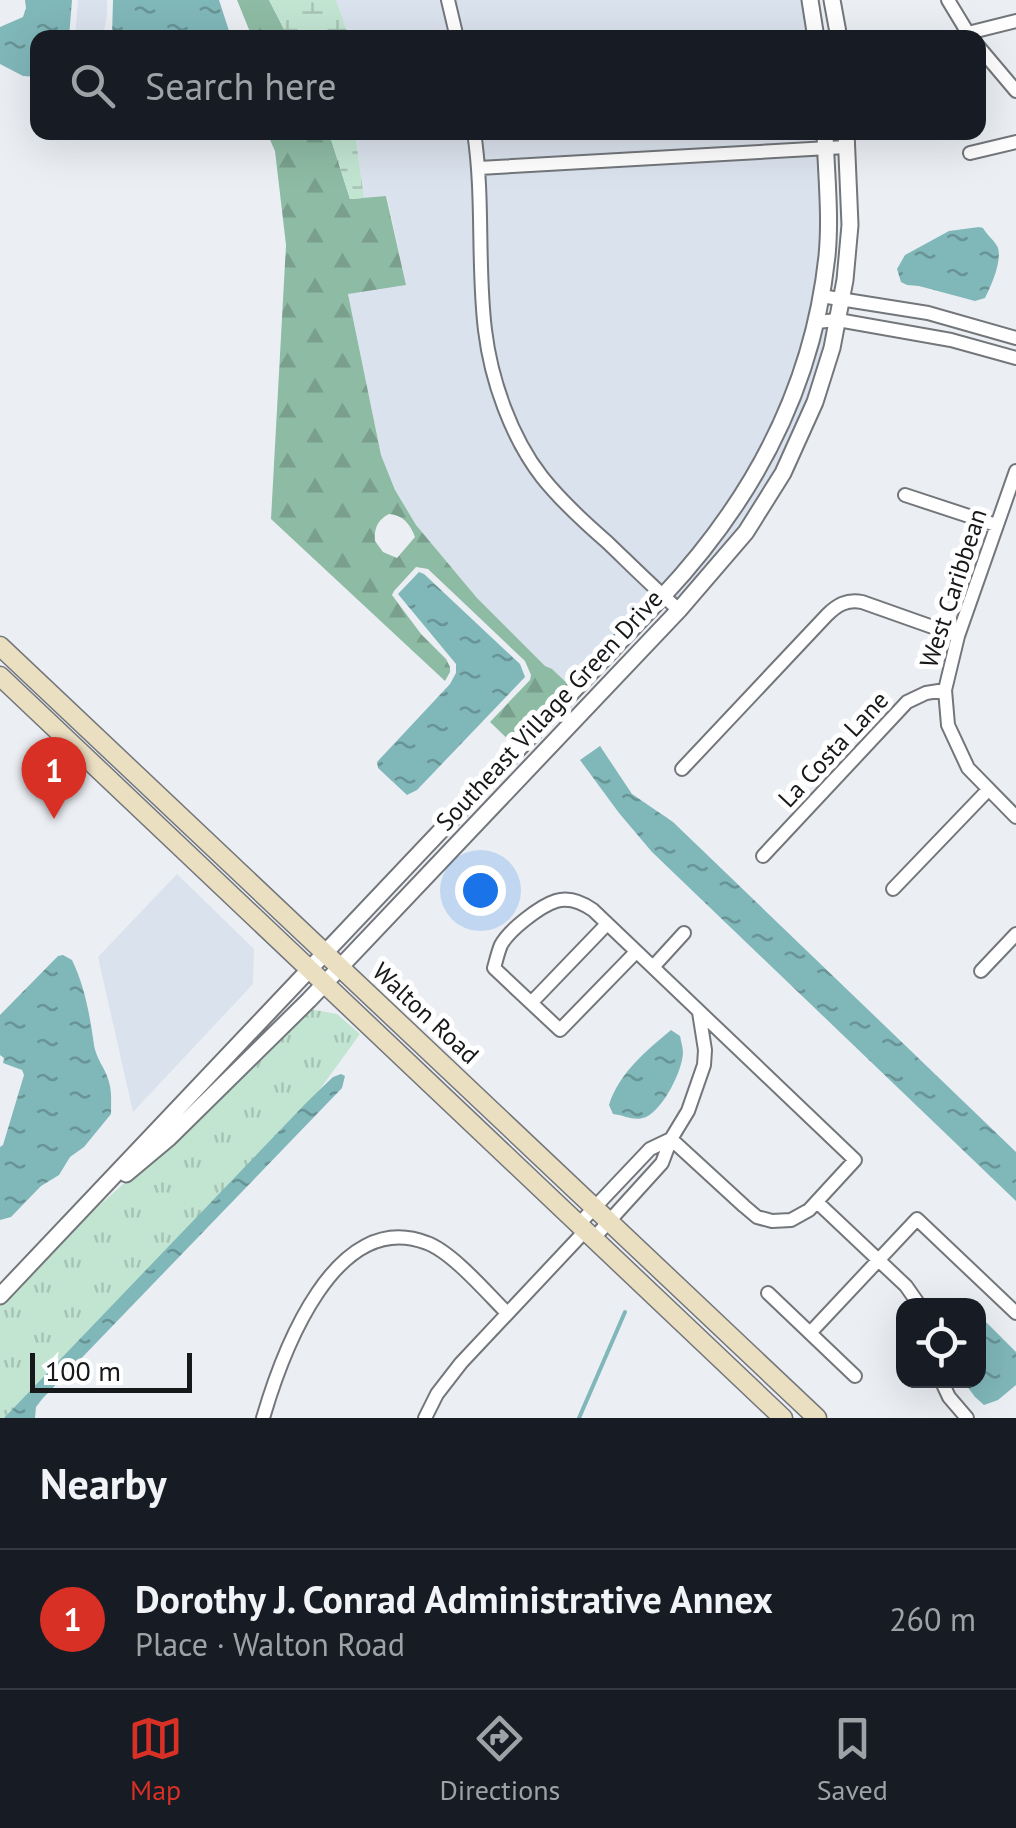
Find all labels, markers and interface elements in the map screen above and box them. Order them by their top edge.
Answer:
search box [30,30,986,140]
icon: search [65,58,120,113]
text: Search here [145,61,337,110]
street label: West Caribbean [912,504,994,672]
street label: Southeast Village Green Drive [429,583,669,837]
street label: La Costa Lane [771,684,895,814]
pin: 1 [22,736,86,819]
your location [455,865,506,916]
street label: Walton Road [366,956,486,1070]
map controls [896,1298,986,1388]
button: locate [896,1298,986,1388]
scale bar [30,1348,192,1392]
text: 100 m [45,1352,121,1389]
text: Nearby [40,1456,167,1511]
text: Dorothy J. Conrad Administrative Annex [135,1574,773,1623]
text: 1 [63,1598,82,1640]
text: 260 m [889,1598,976,1640]
text: Place · Walton Road [135,1623,405,1665]
tab: Map [128,1711,183,1808]
tab: Directions [439,1711,560,1808]
tab: Saved [817,1711,888,1808]

